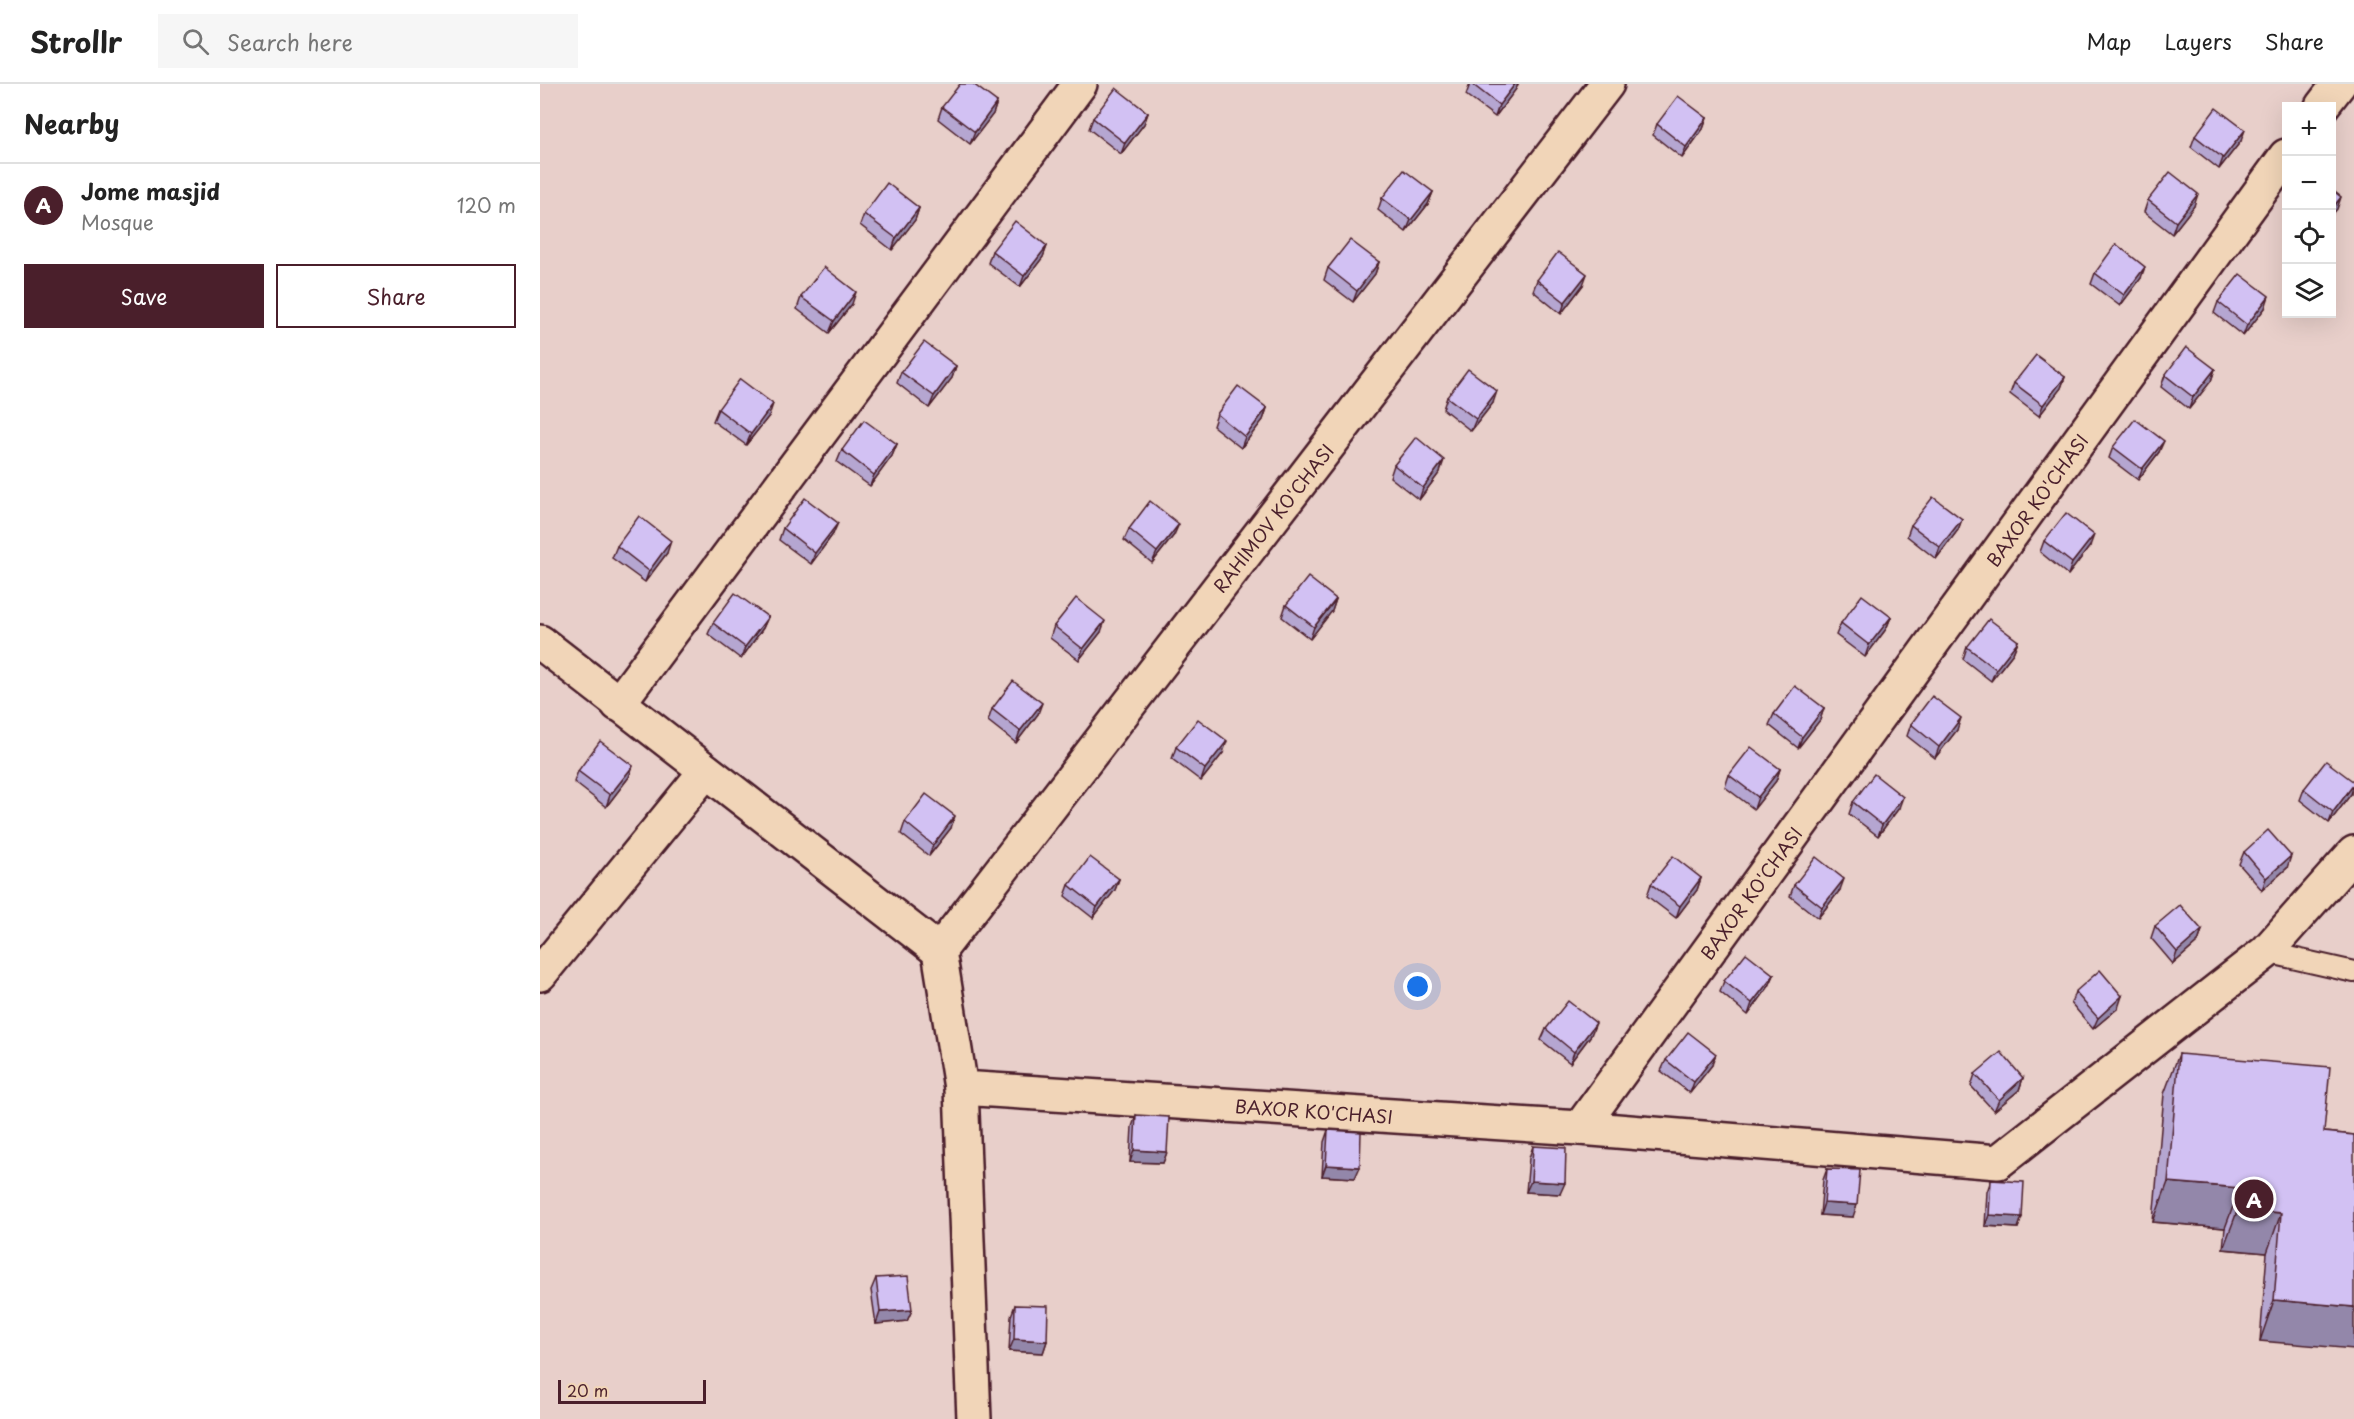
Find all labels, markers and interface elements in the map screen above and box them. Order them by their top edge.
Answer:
search box [158,14,578,68]
text: Strollr [30,20,122,63]
icon: search [179,25,212,58]
text: Search here [227,25,353,58]
text: Map [2087,25,2131,57]
text: Layers [2164,25,2232,57]
text: Share [2265,25,2324,57]
map controls [2282,102,2336,318]
button: + [2282,102,2336,156]
text: Nearby [24,104,119,143]
button: − [2282,156,2336,210]
text: Jome masjid [81,174,220,207]
text: A [36,190,51,220]
text: 120 m [457,190,516,220]
text: Mosque [81,207,154,237]
button: locate [2282,210,2336,264]
button: Save [24,264,264,328]
button: Share [276,264,516,328]
button: layers [2282,264,2336,318]
street label: BAXOR KO'CHASI [1980,428,2094,572]
street label: RAHIMOV KO'CHASI [1206,438,1340,598]
street label: BAXOR KO'CHASI [1694,821,1808,965]
your location [1403,972,1432,1001]
street label: BAXOR KO'CHASI [1234,1092,1394,1130]
pin: A [2234,1176,2274,1222]
scale bar [558,1377,706,1404]
text: 20 m [567,1378,608,1402]

